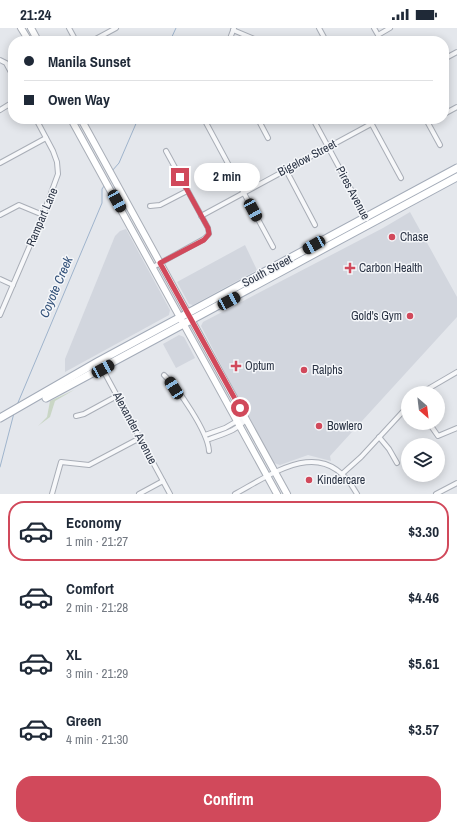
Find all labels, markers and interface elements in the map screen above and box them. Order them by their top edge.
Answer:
text: 21:24 [20,4,51,25]
text: Manila Sunset [48,51,131,72]
text: Owen Way [48,89,110,110]
street label: Bigelow Street [275,136,339,180]
callout: 2 min [194,163,260,191]
street label: Pires Avenue [332,163,374,223]
route end [171,168,189,186]
text: 2 min [213,168,241,185]
street label: Rampart Lane [22,185,62,249]
car [106,188,128,214]
car [242,197,264,223]
place label: Chase [400,229,428,245]
marker: Chase [387,232,397,242]
car [301,234,327,256]
street label: South Street [239,251,295,291]
water label: Coyote Creek [35,253,77,320]
place label: Carbon Health [359,260,422,276]
marker: Carbon Health [344,262,356,274]
car [216,290,242,312]
place label: Gold's Gym [351,308,402,324]
marker: Gold's Gym [405,311,415,321]
car [90,358,116,380]
place label: Optum [245,358,275,374]
marker: Optum [230,360,242,372]
place label: Ralphs [312,362,343,378]
marker: Ralphs [299,365,309,375]
car [163,375,185,401]
north arrow [401,386,445,430]
map controls [401,386,445,482]
street label: Alexander Avenue [109,388,161,467]
route start [231,399,249,417]
place label: Bowlero [327,418,363,434]
marker: Bowlero [314,421,324,431]
button: layers [401,438,445,482]
place label: Kindercare [317,472,365,488]
marker: Kindercare [304,475,314,485]
text: Economy [66,512,121,533]
icon: car [18,513,54,549]
text: $3.30 [408,521,439,542]
text: 1 min · 21:27 [66,533,128,550]
text: Comfort [66,578,114,599]
icon: car [18,579,54,615]
text: $4.46 [408,587,439,608]
text: 2 min · 21:28 [66,599,128,616]
text: XL [66,644,82,665]
icon: car [18,645,54,681]
text: $5.61 [408,653,439,674]
text: 3 min · 21:29 [66,665,128,682]
text: Green [66,710,102,731]
icon: car [18,711,54,747]
text: $3.57 [408,719,439,740]
text: 4 min · 21:30 [66,731,128,748]
button: Confirm [16,776,441,822]

